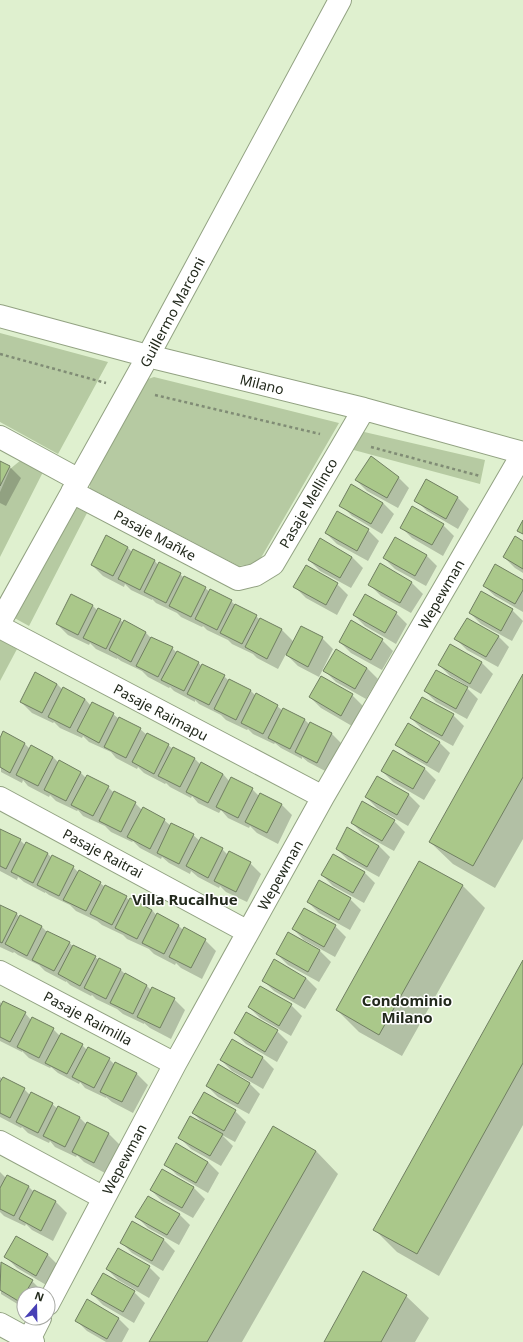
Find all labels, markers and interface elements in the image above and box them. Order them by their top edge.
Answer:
street label: Guillermo Marconi [135,254,209,370]
street label: Milano [238,369,286,399]
street label: Pasaje Mellinco [274,454,342,552]
street label: Pasaje Mañke [111,505,200,565]
street label: Wepewman [413,556,469,632]
street label: Pasaje Raimapu [110,679,212,745]
street label: Pasaje Raitrai [60,824,146,882]
street label: Wepewman [253,837,307,913]
district label: Villa Rucalhue [132,889,238,909]
street label: Pasaje Raimilla [40,987,136,1049]
district label: Condominio Milano [362,990,452,1027]
street label: Wepewman [97,1120,151,1198]
north arrow [16,1286,56,1326]
text: N [33,1288,46,1305]

